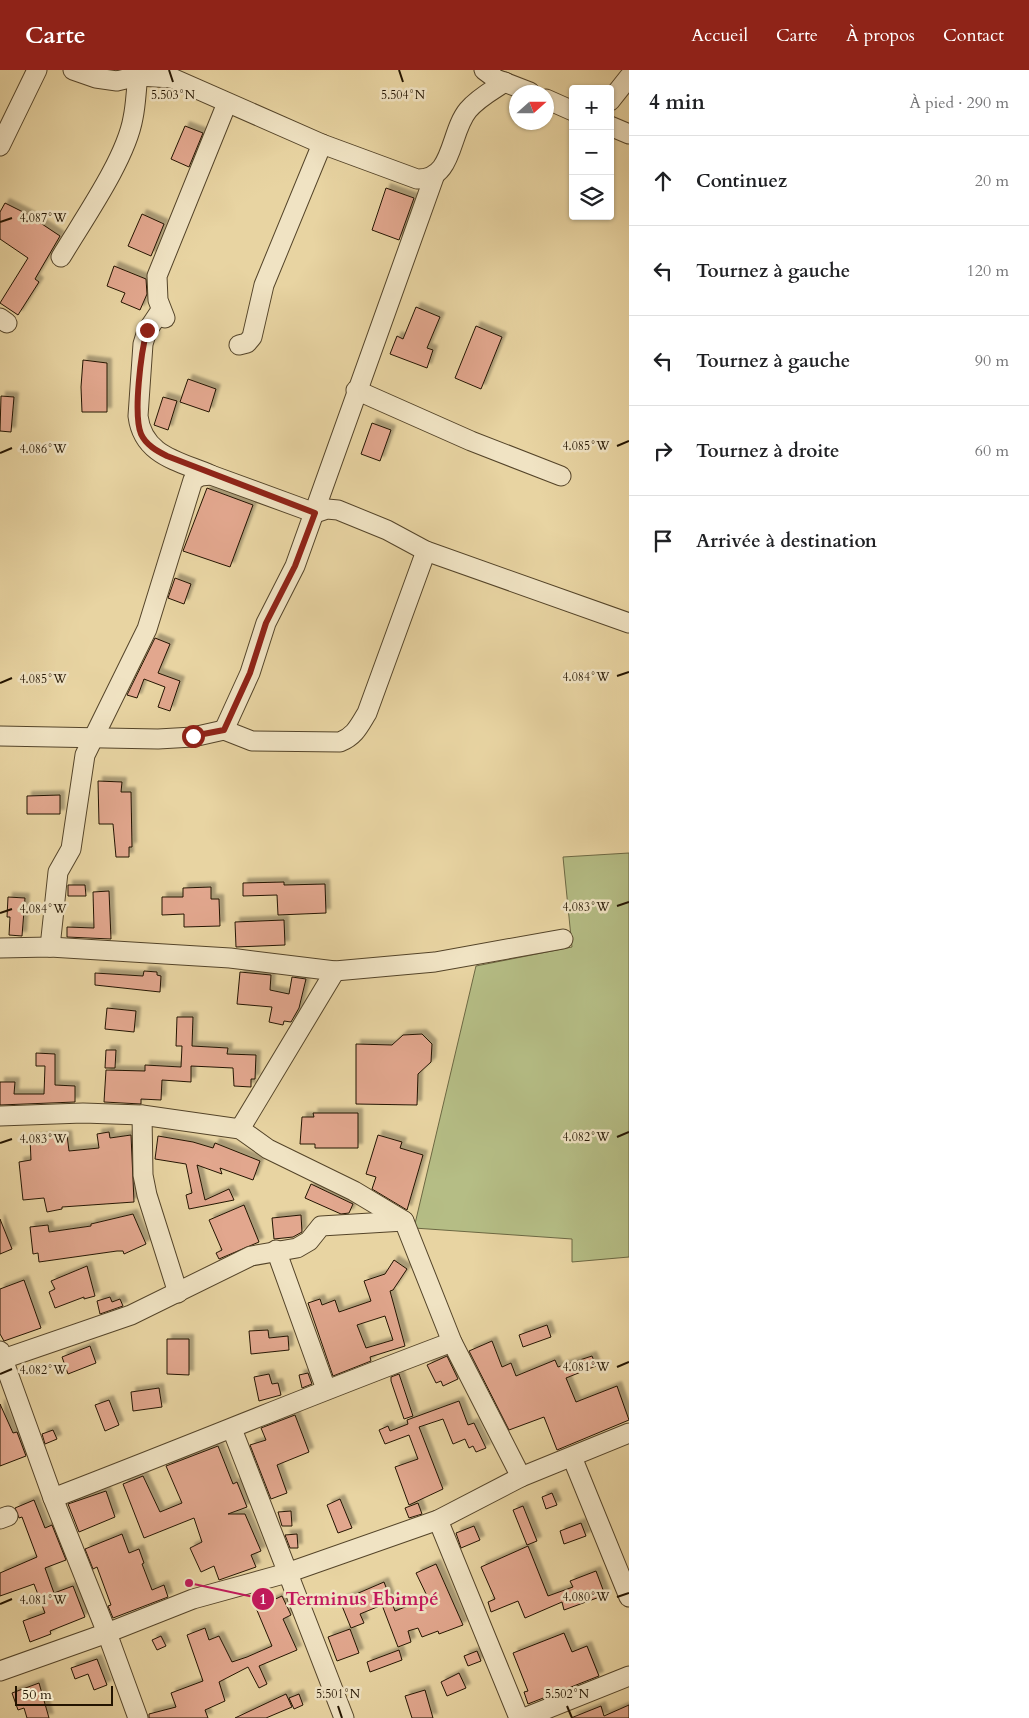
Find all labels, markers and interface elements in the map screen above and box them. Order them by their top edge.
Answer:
text: Carte [25,19,86,52]
text: Accueil [691,23,748,48]
text: Carte [776,23,818,48]
text: À propos [846,23,915,48]
text: Contact [943,23,1004,48]
north arrow [509,85,554,130]
map controls [569,85,614,220]
button: + [569,85,614,130]
text: 5.503°N [151,87,196,103]
text: 5.504°N [381,87,426,103]
text: 4 min [649,88,705,117]
text: À pied · 290 m [909,92,1009,114]
button: − [569,130,614,175]
icon: ahead [649,167,677,195]
text: Continuez [696,168,787,194]
text: 20 m [975,170,1009,192]
button: layers [569,175,614,220]
text: 4.087°W [19,210,67,226]
icon: left [649,257,677,285]
text: Tournez à gauche [696,258,850,284]
text: 120 m [967,260,1009,282]
route end [136,319,159,342]
icon: left [649,347,677,375]
text: Tournez à gauche [696,348,850,374]
text: 90 m [975,350,1009,372]
icon: right [649,437,677,465]
text: 4.085°W [562,438,610,454]
text: Tournez à droite [696,438,839,464]
text: 60 m [975,440,1009,462]
text: 4.086°W [19,441,67,457]
icon: arrive [649,527,677,555]
text: Arrivée à destination [696,528,877,554]
text: 4.084°W [562,669,610,685]
text: 4.085°W [19,671,67,687]
route start [182,725,205,748]
text: 4.083°W [562,899,610,915]
text: 4.084°W [19,901,67,917]
text: 4.082°W [562,1129,610,1145]
text: 4.083°W [19,1131,67,1147]
text: 4.081°W [562,1359,610,1375]
text: 4.082°W [19,1362,67,1378]
callout: Terminus Ebimpé [250,1582,449,1616]
text: Terminus Ebimpé [285,1586,439,1612]
text: 1 [259,1589,267,1609]
text: 4.080°W [562,1589,610,1605]
text: 4.081°W [19,1592,67,1608]
scale bar [15,1683,112,1706]
text: 50 m [22,1685,52,1704]
text: 5.501°N [316,1686,361,1702]
text: 5.502°N [545,1686,590,1702]

